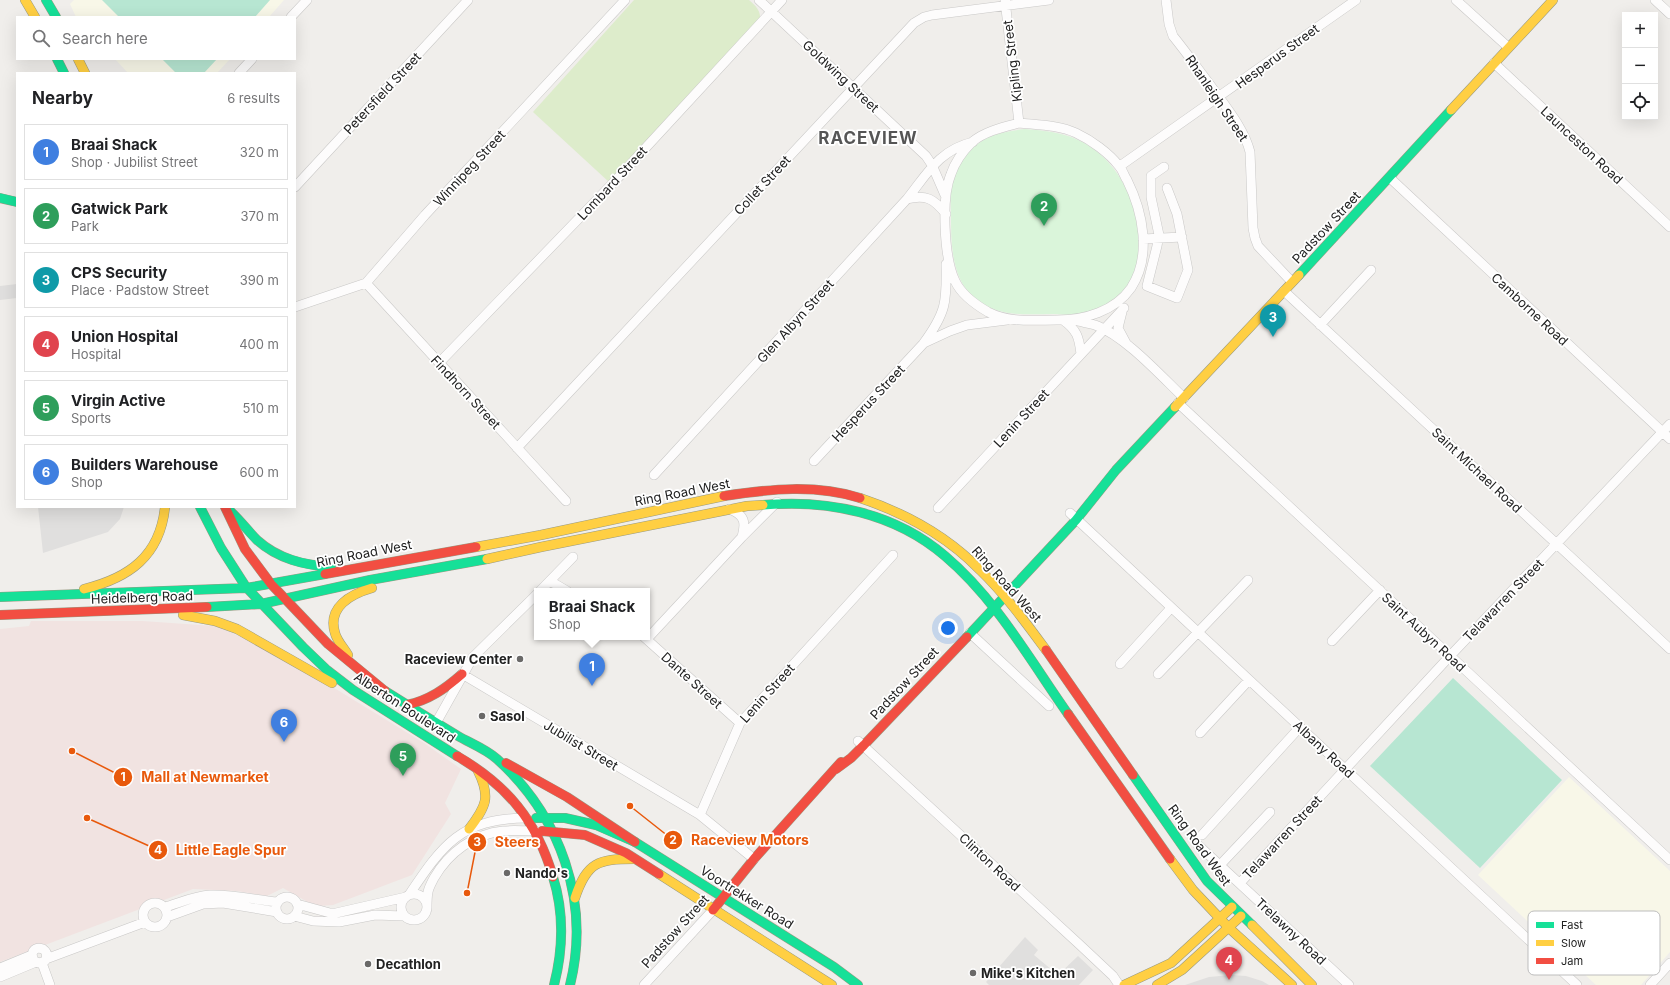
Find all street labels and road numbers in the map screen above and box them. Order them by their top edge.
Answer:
street label: Kipling Street [999,19,1025,103]
street label: Hesperus Street [1232,20,1322,92]
street label: Goldwing Street [800,37,882,115]
street label: Petersfield Street [340,49,424,137]
street label: Rhanleigh Street [1182,52,1252,144]
street label: Launceston Road [1538,103,1626,187]
street label: Winnipeg Street [430,127,508,209]
street label: Lombard Street [574,143,650,223]
street label: Collet Street [730,152,794,218]
street label: Padstow Street [1288,188,1364,266]
street label: Camborne Road [1488,269,1572,349]
street label: Glen Albyn Street [753,276,837,366]
street label: Findhorn Street [428,352,504,432]
street label: Hesperus Street [828,361,908,445]
street label: Lenin Street [990,386,1052,450]
street label: Saint Michael Road [1429,424,1525,516]
street label: Ring Road West [633,475,731,509]
street label: Ring Road West [315,536,413,570]
street label: Ring Road West [969,543,1045,625]
street label: Telawarren Street [1459,555,1547,645]
street label: Heidelberg Road [91,587,193,607]
street label: Saint Aubyn Road [1379,589,1469,675]
street label: Padstow Street [866,644,942,722]
street label: Dante Street [658,648,726,712]
street label: Lenin Street [736,660,798,726]
street label: Alberton Boulevard [351,668,459,746]
street label: Jubilist Street [541,717,621,773]
street label: Albany Road [1290,717,1358,781]
street label: Telawarren Street [1239,792,1325,882]
street label: Ring Road West [1165,801,1235,889]
street label: Clinton Road [956,830,1024,894]
street label: Voortrekker Road [697,862,797,932]
street label: Padstow Street [638,891,712,971]
street label: Trelawny Road [1252,894,1330,968]

